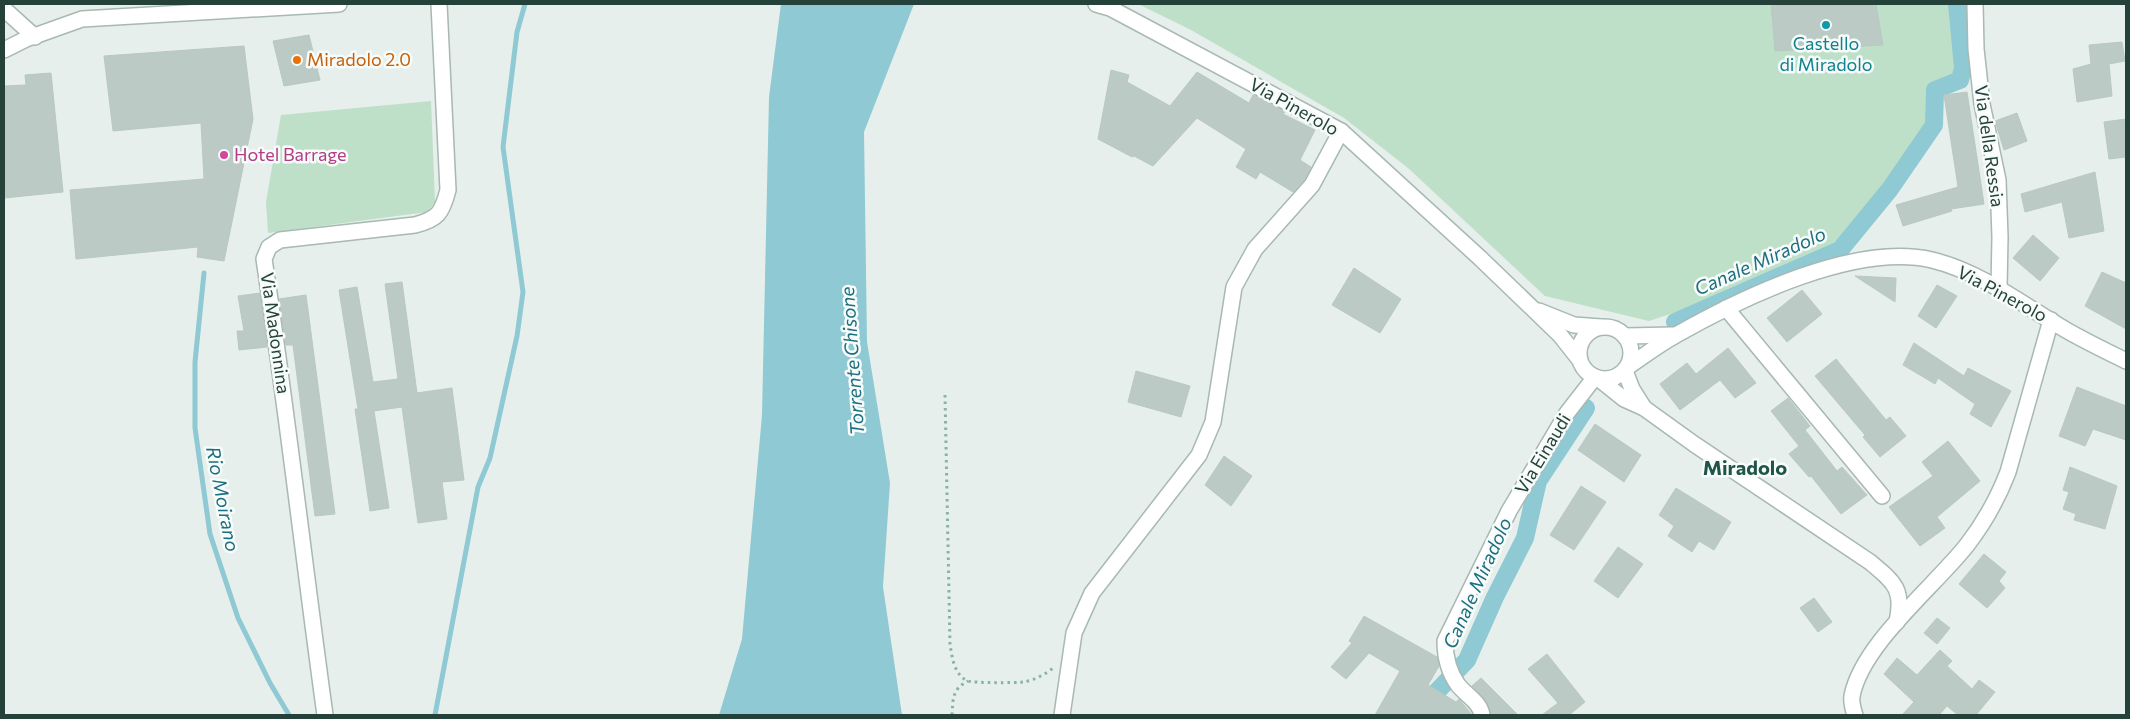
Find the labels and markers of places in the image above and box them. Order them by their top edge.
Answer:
marker: Castello di Miradolo [1820,19,1832,31]
place label: Castello di Miradolo [1779,32,1873,75]
place label: Miradolo 2.0 [307,48,411,70]
marker: Miradolo 2.0 [291,54,303,66]
place label: Hotel Barrage [234,143,347,165]
marker: Hotel Barrage [218,149,230,161]

